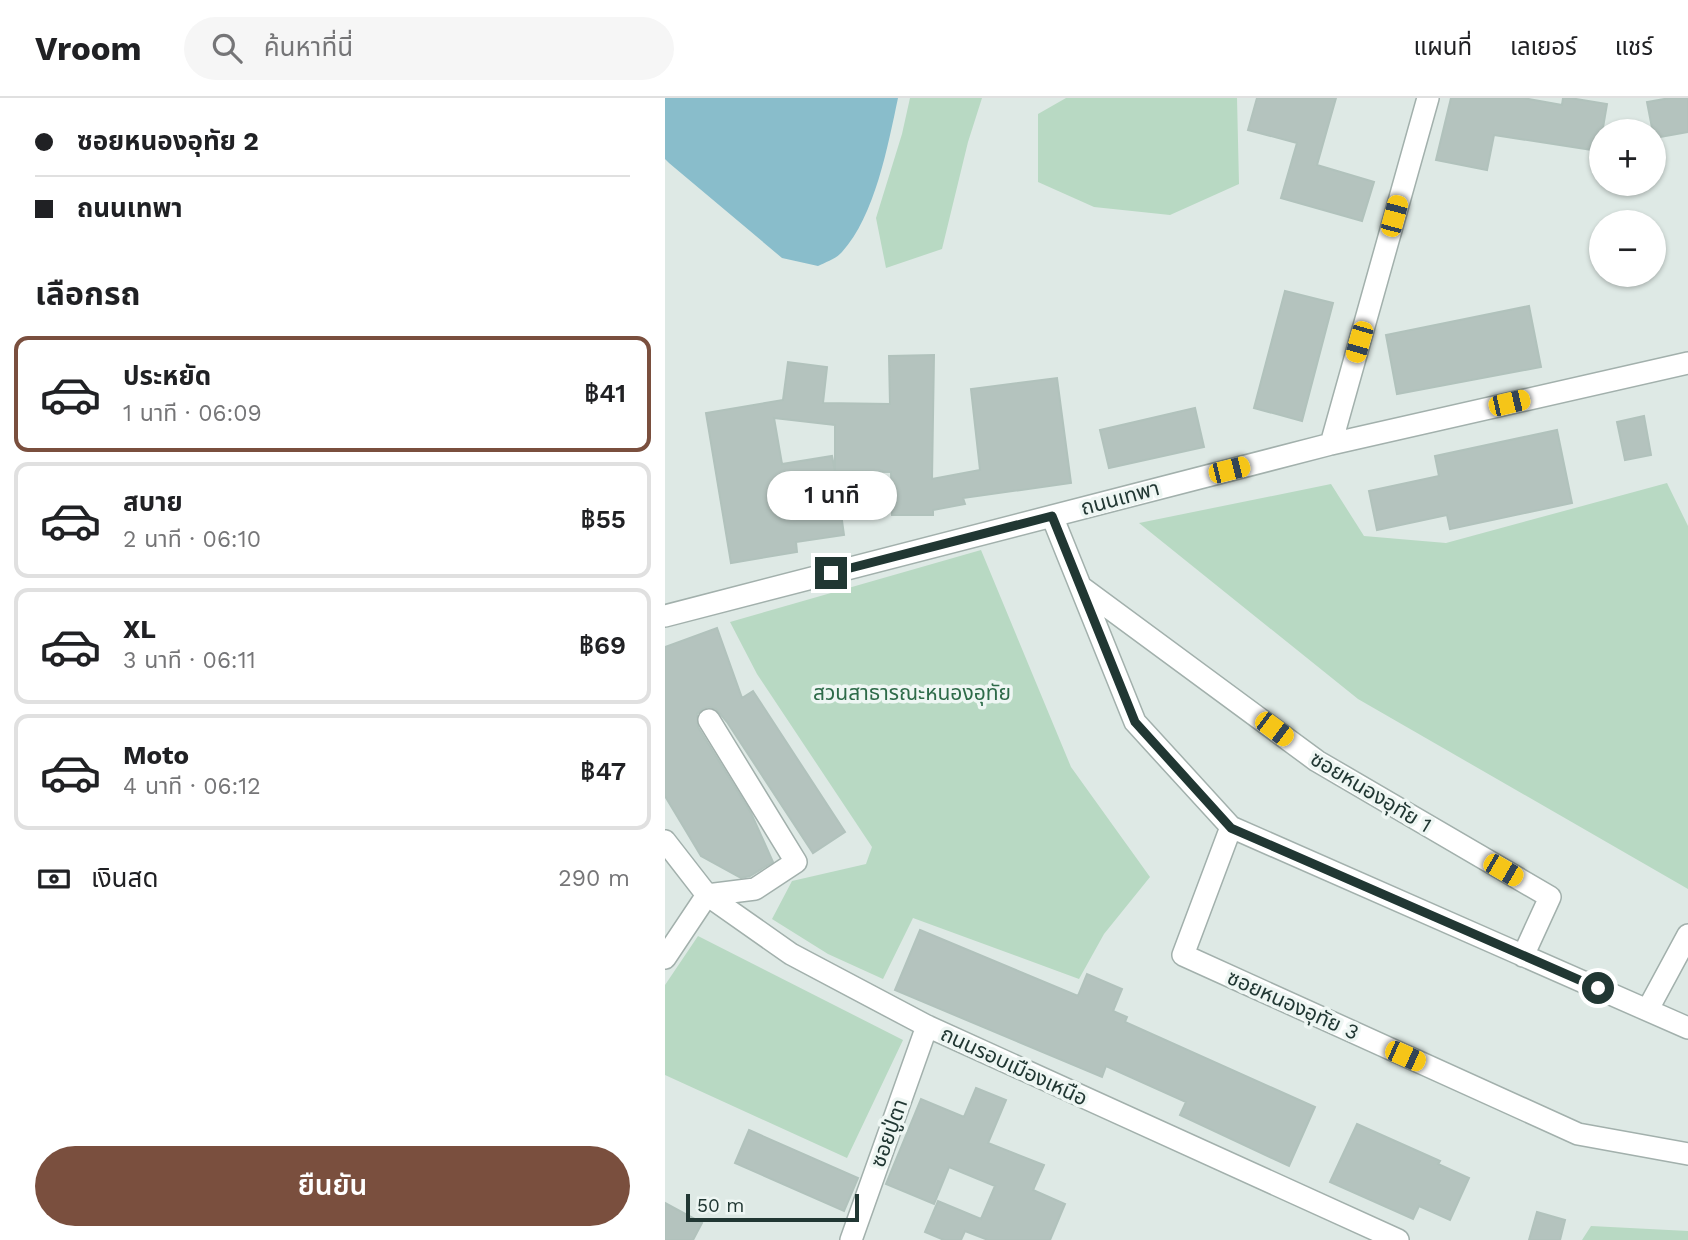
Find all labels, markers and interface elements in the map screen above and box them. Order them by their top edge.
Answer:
search box [184,17,674,80]
text: Vroom [35,29,142,68]
icon: search [208,29,246,67]
text: ค้นหาที่นี่ [264,32,353,62]
text: แผนที่ [1414,33,1472,61]
text: เลเยอร์ [1510,33,1577,61]
text: แชร์ [1615,33,1653,61]
map controls [1589,119,1666,287]
button: + [1589,119,1666,196]
text: ซอยหนองอุทัย 2 [77,126,259,156]
text: ถนนเทพา [77,193,183,223]
car [1379,193,1410,239]
button: − [1589,210,1666,287]
text: เลือกรถ [35,275,140,313]
car [1344,319,1375,365]
text: ประหยัด [123,361,211,391]
icon: car [39,363,102,426]
text: ฿41 [584,378,626,408]
car [1487,388,1532,418]
text: 1 นาที · 06:09 [123,400,262,427]
car [1207,455,1252,485]
callout: 1 นาที [766,472,896,520]
street label: ถนนเทพา [1078,475,1162,520]
text: 1 นาที [804,482,860,509]
text: สบาย [123,487,183,517]
icon: car [39,489,102,552]
text: ฿55 [581,504,626,534]
text: 2 นาที · 06:10 [123,526,261,553]
route end [815,557,847,589]
text: XL [123,614,156,644]
icon: car [39,615,102,678]
text: ฿69 [579,630,626,660]
text: 3 นาที · 06:11 [123,647,256,674]
park label: สวนสาธารณะหนองอุทัย [813,680,1011,706]
car [1251,708,1298,750]
text: Moto [123,740,189,770]
icon: car [39,741,102,804]
street label: ซอยหนองอุทัย 1 [1306,746,1436,838]
text: ฿47 [580,756,626,786]
text: 4 นาที · 06:12 [123,773,261,800]
car [1480,850,1527,890]
icon: cash [35,860,73,898]
text: เงินสด [91,863,158,893]
text: 290 m [558,865,630,892]
street label: ซอยหนองอุทัย 3 [1223,964,1363,1046]
route start [1582,972,1614,1004]
street label: ถนนรอบเมืองเหนือ [937,1021,1092,1111]
car [1382,1038,1429,1074]
street label: ซอยปู่ตา [865,1095,913,1171]
button: ยืนยัน [35,1146,630,1226]
scale bar [686,1191,859,1223]
text: 50 m [697,1194,744,1217]

